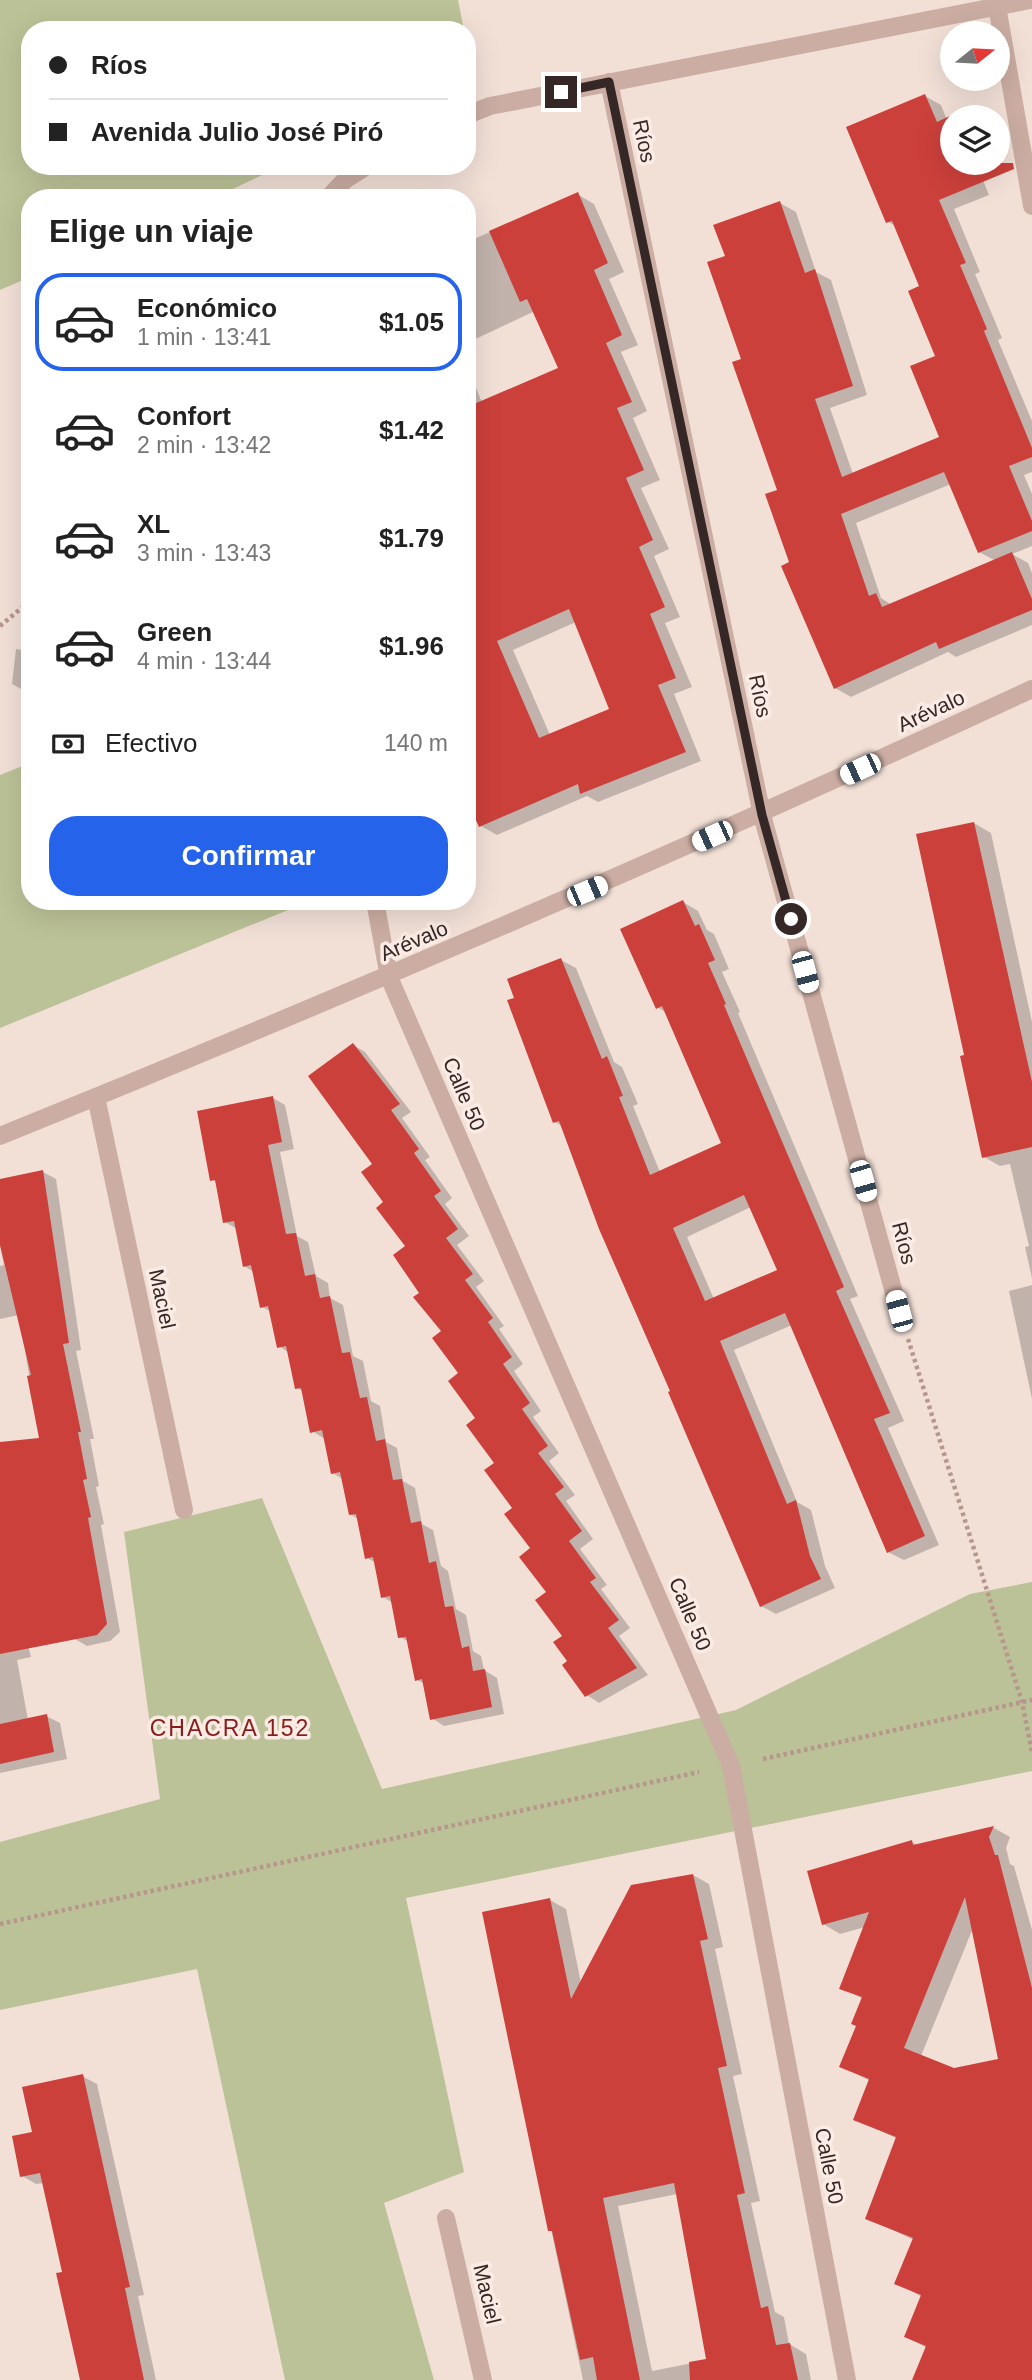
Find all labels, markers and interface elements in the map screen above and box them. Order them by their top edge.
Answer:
north arrow [940,21,1010,91]
map controls [940,21,1010,175]
text: Ríos [91,50,147,80]
route end [545,76,577,108]
button: layers [940,105,1010,175]
text: Avenida Julio José Piró [91,117,383,147]
street label: Ríos [629,117,660,164]
text: Elige un viaje [49,213,254,249]
icon: car [53,291,116,354]
text: Económico [137,293,277,323]
text: $1.05 [379,307,444,337]
text: 1 min · 13:41 [137,324,271,350]
icon: car [53,399,116,462]
text: Confort [137,401,231,431]
text: $1.42 [379,415,444,445]
text: 2 min · 13:42 [137,432,271,458]
icon: car [53,507,116,570]
text: XL [137,509,170,539]
text: $1.79 [379,523,444,553]
text: 3 min · 13:43 [137,540,271,566]
icon: car [53,615,116,678]
text: Green [137,617,212,647]
text: $1.96 [379,631,444,661]
text: 4 min · 13:44 [137,648,271,674]
street label: Ríos [745,672,776,719]
street label: Arévalo [894,685,968,736]
icon: cash [49,725,87,763]
text: Efectivo [105,728,198,758]
text: 140 m [384,730,448,756]
car [837,751,884,787]
button: Confirmar [49,816,448,896]
car [689,818,736,854]
car [564,873,611,909]
route start [775,903,807,935]
street label: Arévalo [377,916,451,965]
car [790,949,821,995]
street label: Calle 50 [439,1054,490,1134]
car [848,1158,879,1204]
street label: Ríos [888,1219,921,1267]
street label: Maciel [145,1267,180,1331]
car [884,1288,915,1334]
street label: Calle 50 [665,1574,716,1654]
district label: CHACRA 152 [150,1715,310,1741]
street label: Calle 50 [811,2126,848,2206]
street label: Maciel [469,2262,506,2326]

